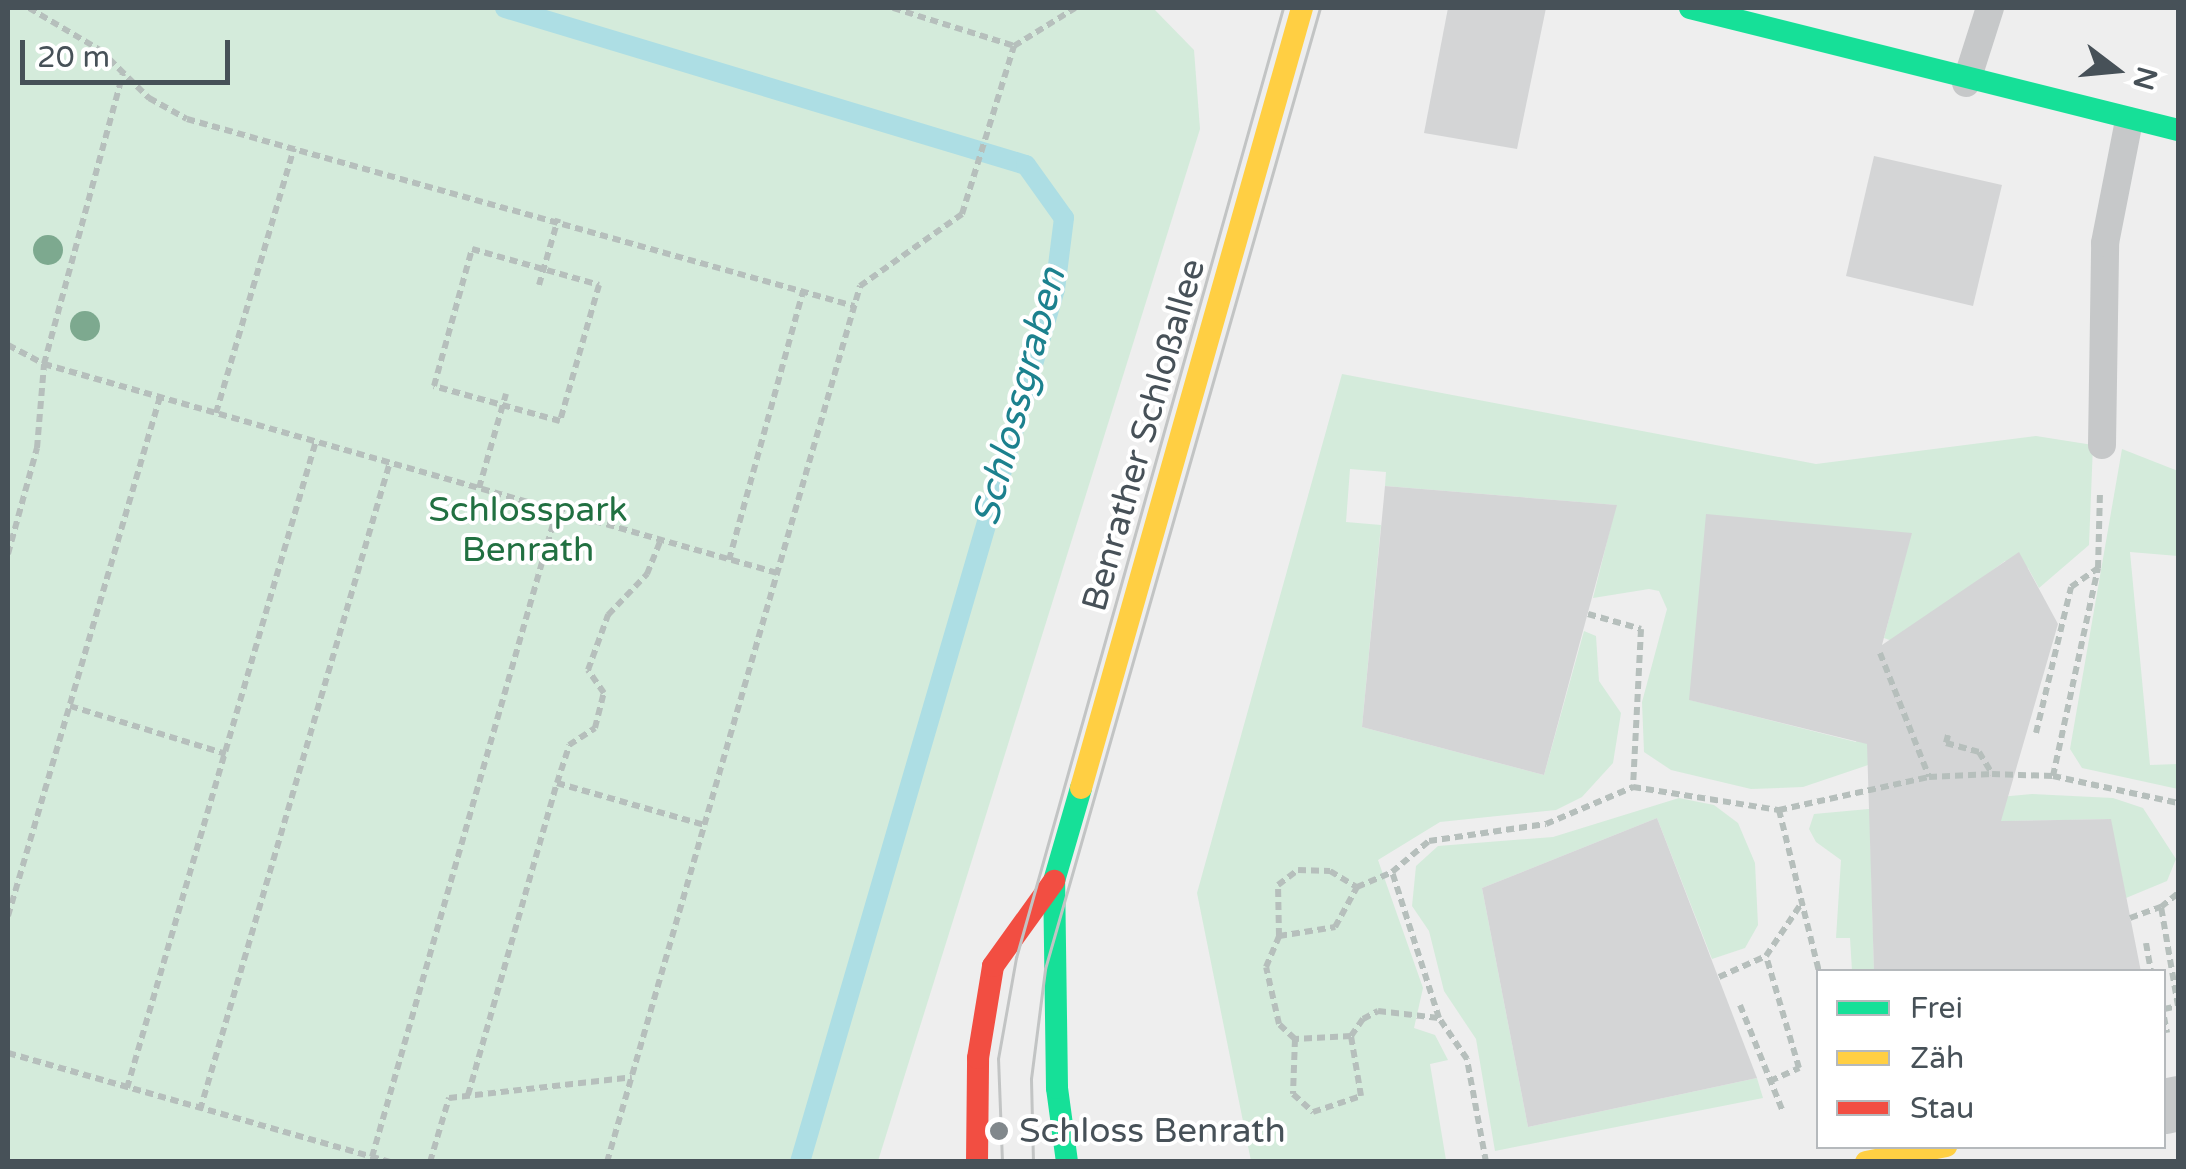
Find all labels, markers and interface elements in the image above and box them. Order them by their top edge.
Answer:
scale bar [25,20,235,82]
north arrow [2066,20,2166,120]
text: 20 m [37,39,110,76]
text: N [2125,63,2164,94]
street label: Benrather Schloßallee [1074,254,1214,616]
water label: Schlossgraben [964,263,1076,531]
park label: Schlosspark Benrath [428,489,628,571]
legend [1816,969,2166,1149]
text: Frei [1910,990,1963,1027]
text: Zäh [1910,1040,1964,1077]
text: Stau [1910,1090,1974,1127]
place label: Schloss Benrath [1019,1110,1286,1152]
marker: Schloss Benrath [988,1120,1010,1142]

